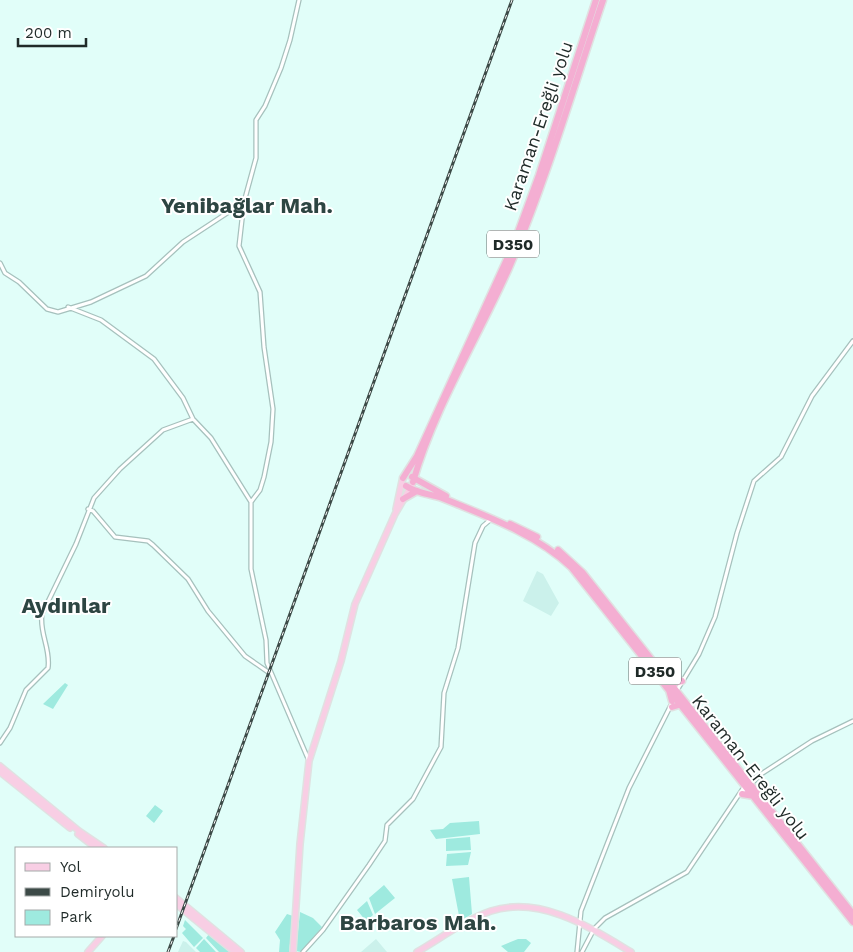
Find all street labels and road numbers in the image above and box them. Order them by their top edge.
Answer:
street label: Karaman-Ereğli yolu [499,38,577,214]
road number: D350 [487,230,539,258]
road number: D350 [629,658,681,684]
street label: Karaman-Ereğli yolu [688,690,814,844]

